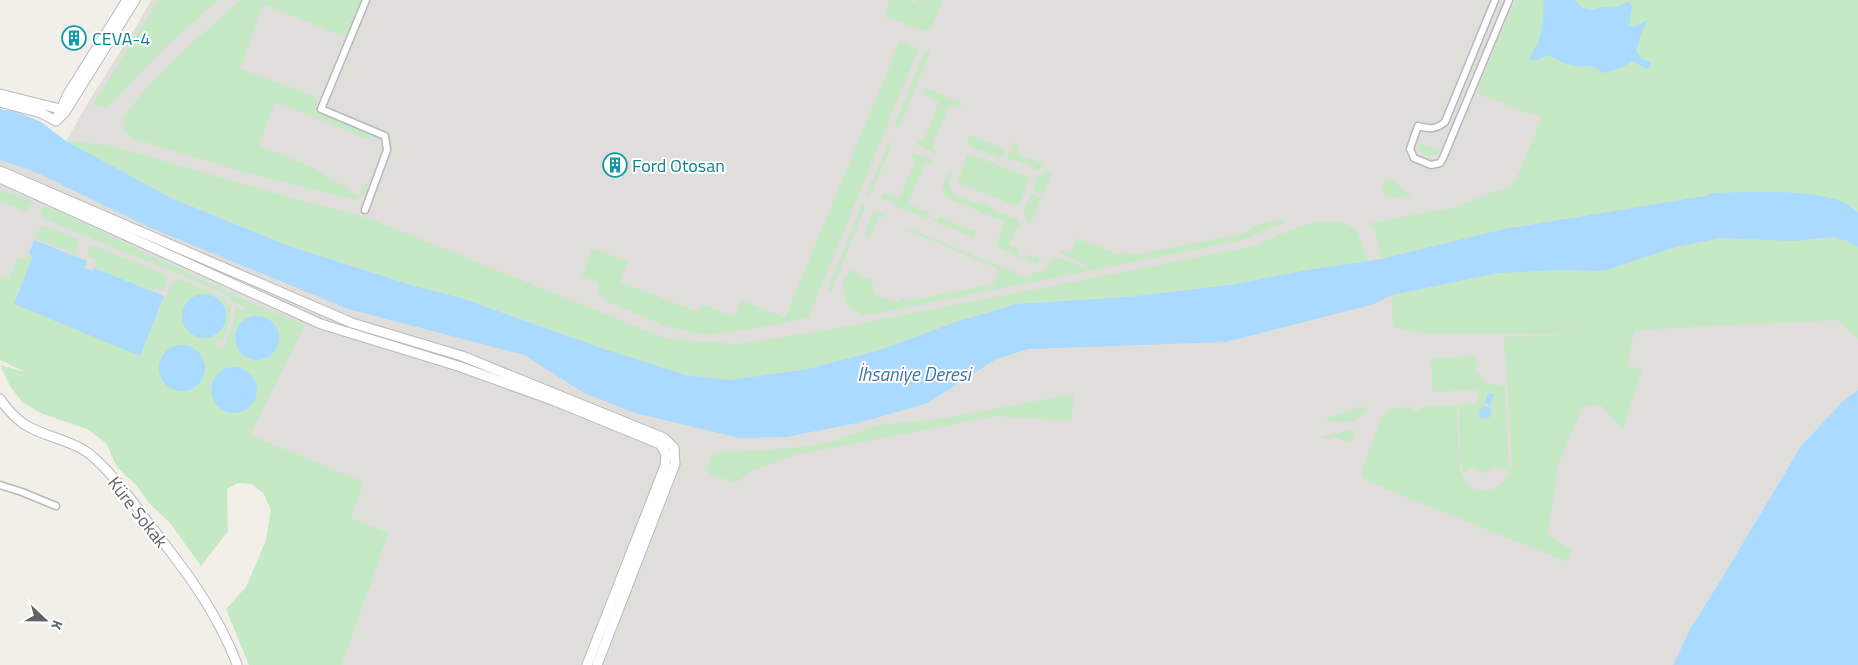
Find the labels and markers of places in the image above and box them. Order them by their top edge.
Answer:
building icon: CEVA-4 [61,25,87,51]
place label: CEVA-4 [92,25,150,52]
building icon: Ford Otosan [602,152,628,178]
place label: Ford Otosan [632,152,725,179]

